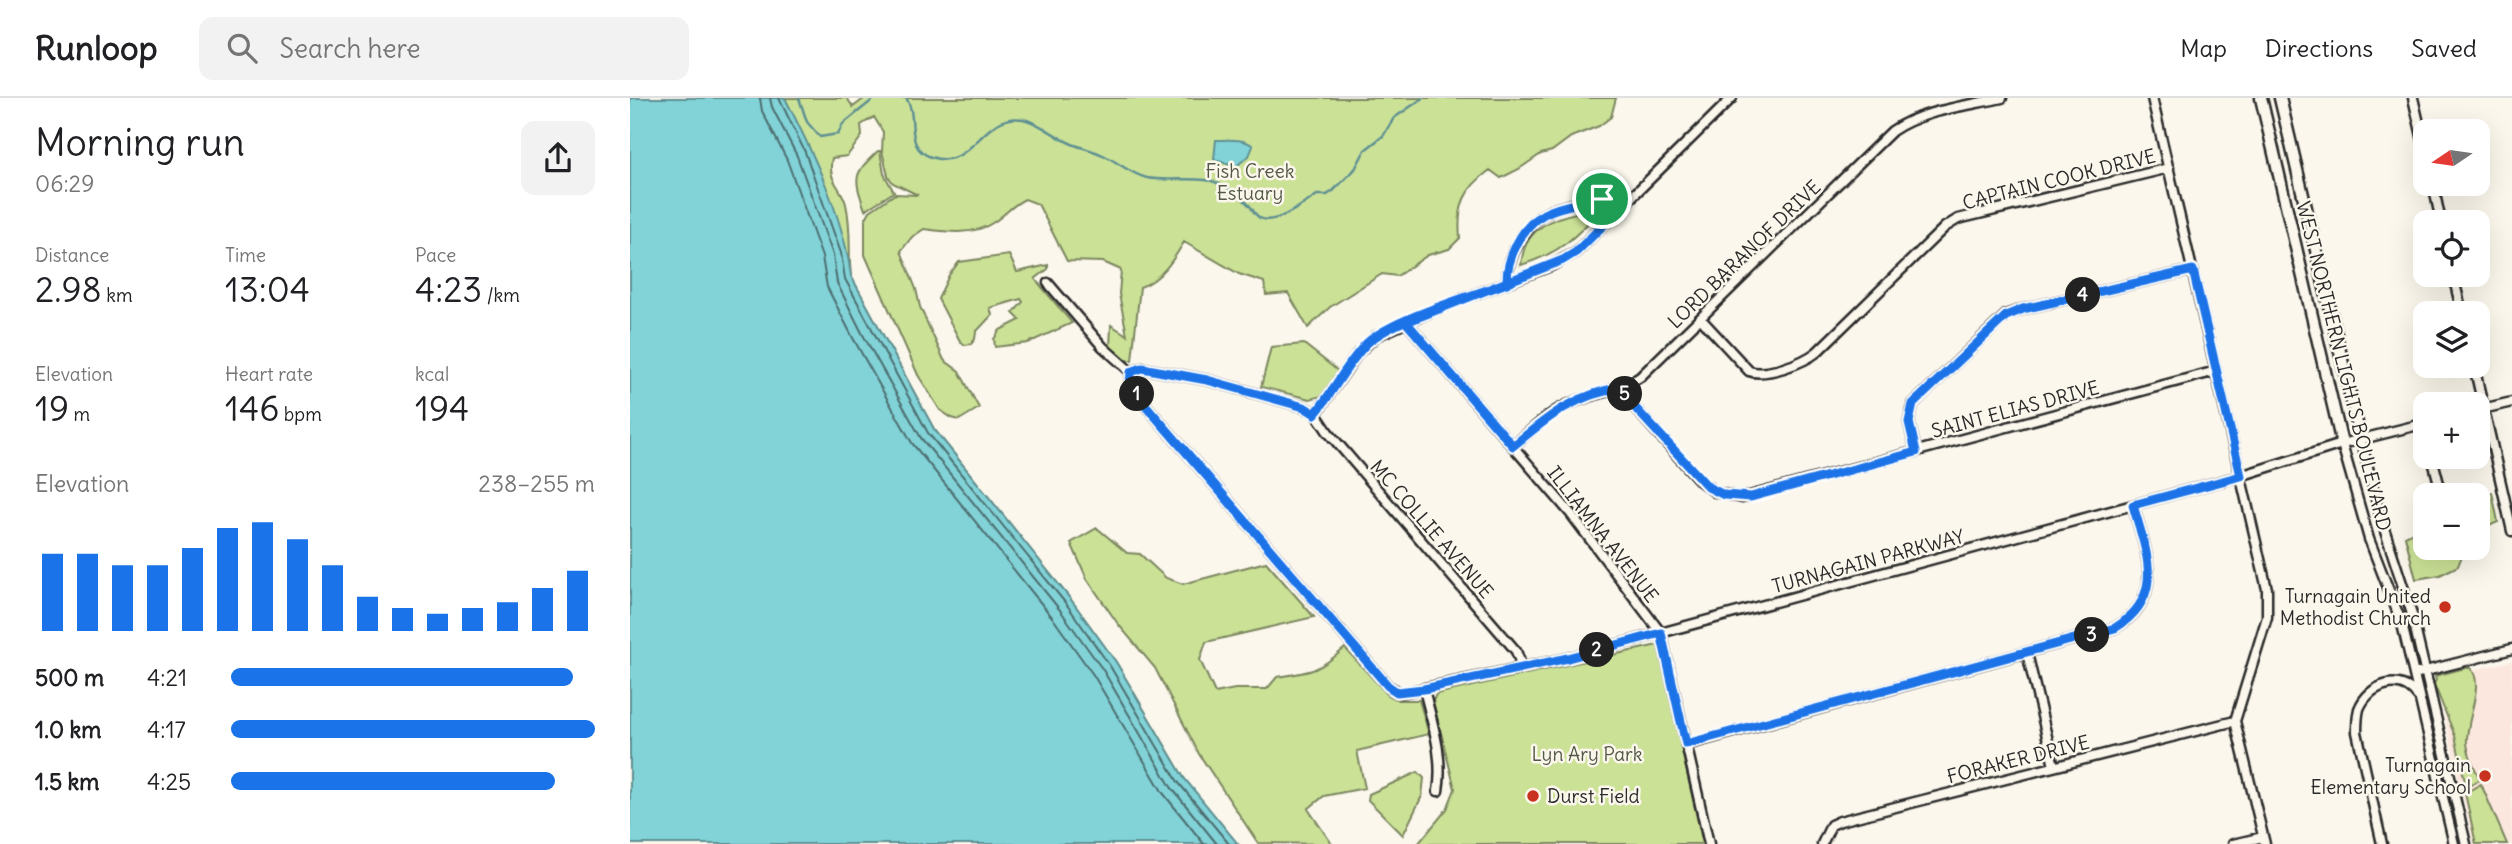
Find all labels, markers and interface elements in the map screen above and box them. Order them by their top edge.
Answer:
search box [199,17,689,80]
text: Runloop [35,27,157,69]
icon: search [223,29,261,67]
text: Search here [279,32,420,65]
text: Map [2180,33,2227,63]
text: Directions [2265,33,2373,63]
text: Saved [2411,33,2477,63]
text: Morning run [35,119,245,166]
north arrow [2413,119,2490,196]
map controls [2413,119,2490,560]
button: share [521,121,595,195]
street label: CAPTAIN COOK DRIVE [1960,143,2158,215]
park label: Fish Creek Estuary [1206,159,1295,205]
text: 06:29 [35,169,94,198]
pin [1572,169,1632,229]
street label: LORD BARANOF DRIVE [1663,175,1825,333]
icon: arrive [1583,180,1621,218]
street label: WEST NORTHERN LIGHTS BOULEVARD [2291,199,2397,533]
button: locate [2413,210,2490,287]
text: Distance [35,243,109,267]
text: Time [225,243,266,267]
text: Pace [415,243,456,267]
text: 2.98 [35,267,102,311]
text: 13:04 [225,267,310,311]
text: 4:23 [415,267,482,311]
pin: 4 [2066,278,2100,312]
text: 4 [2077,282,2088,306]
text: km [102,283,133,307]
text: /km [482,283,520,307]
button: layers [2413,301,2490,378]
text: Elevation [35,362,113,386]
text: Heart rate [225,362,313,386]
text: kcal [415,362,449,386]
street label: SAINT ELIAS DRIVE [1929,375,2101,443]
pin: 1 [1120,376,1154,412]
pin: 5 [1608,376,1642,412]
text: 1 [1133,381,1140,405]
text: 5 [1619,381,1630,405]
text: 19 [35,386,69,430]
text: 146 [225,386,279,430]
text: 194 [415,386,469,430]
button: + [2413,392,2490,469]
text: m [69,402,90,426]
text: bpm [279,402,322,426]
street label: MC COLLIE AVENUE [1365,455,1499,603]
street label: ILLIAMNA AVENUE [1542,461,1664,607]
text: Elevation [35,469,129,498]
text: 238–255 m [478,469,595,498]
button: − [2413,483,2490,560]
street label: TURNAGAIN PARKWAY [1769,524,1967,598]
place label: Turnagain United Methodist Church [2280,584,2431,630]
marker: Turnagain United Methodist Church [2437,599,2453,615]
pin: 3 [2074,618,2110,652]
text: 3 [2086,622,2097,646]
pin: 2 [1580,632,1614,668]
text: 2 [1591,637,1602,661]
text: 500 m [35,663,104,692]
text: 4:21 [147,663,187,692]
text: 1.0 km [35,715,101,744]
text: 4:17 [147,715,186,744]
street label: FORAKER DRIVE [1944,730,2092,788]
park label: Lyn Ary Park [1532,742,1643,766]
place label: Turnagain Elementary School [2310,753,2471,799]
text: 1.5 km [35,767,100,796]
text: 4:25 [147,767,191,796]
marker: Turnagain Elementary School [2477,768,2493,784]
place label: Durst Field [1547,784,1640,808]
marker: Durst Field [1525,788,1541,804]

